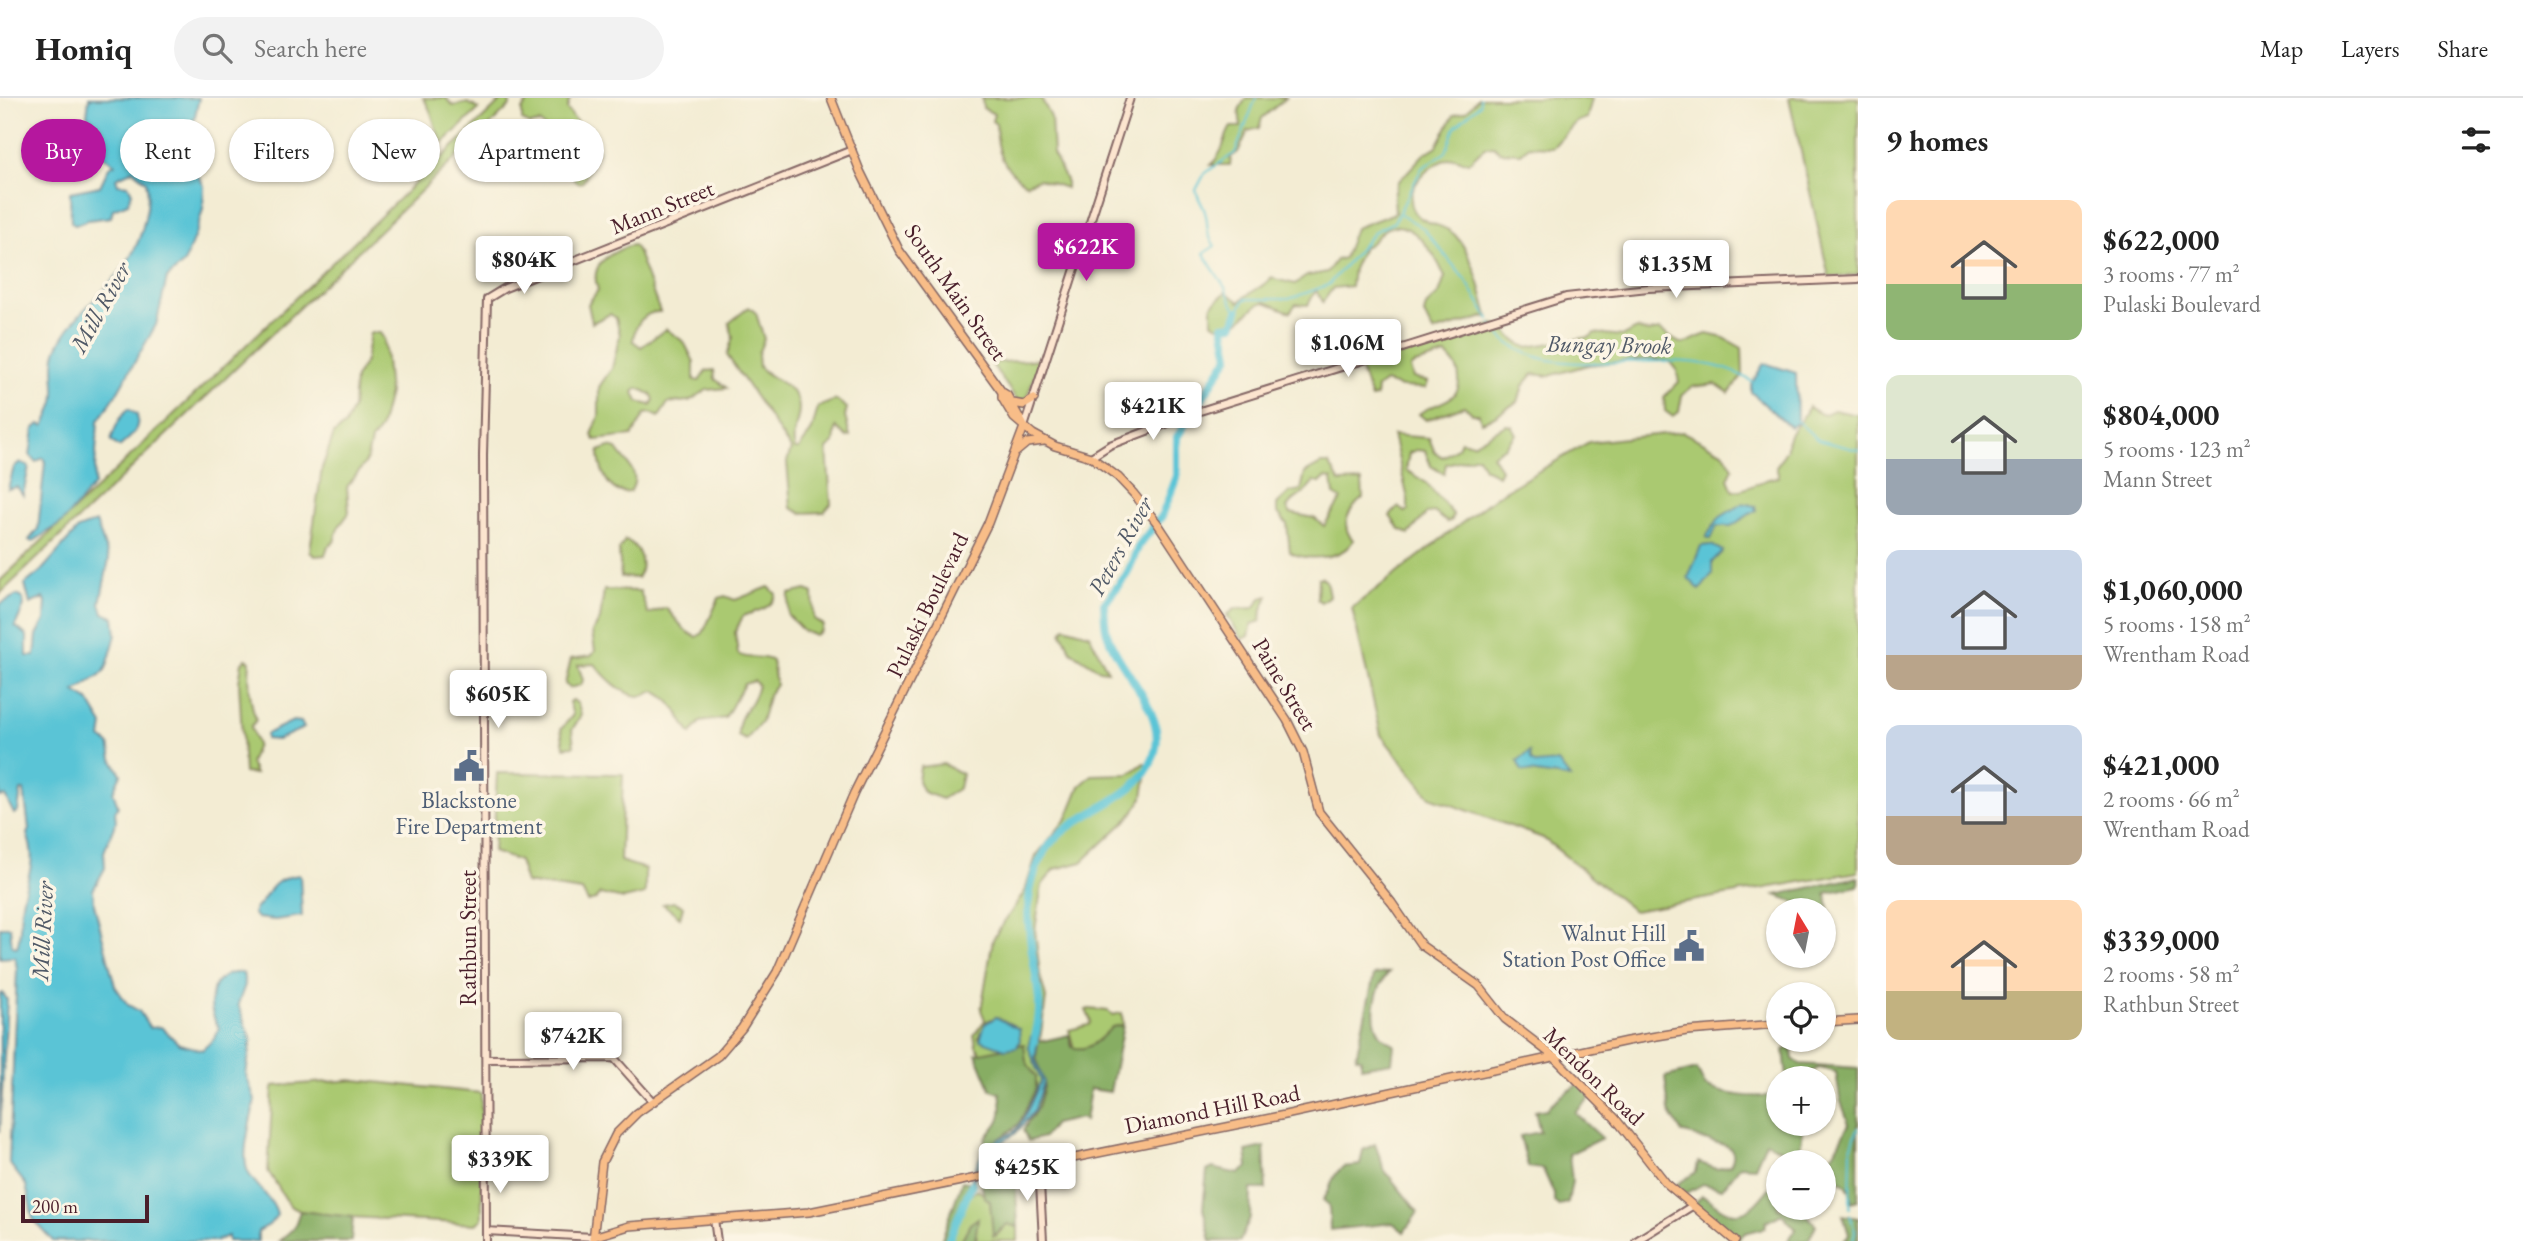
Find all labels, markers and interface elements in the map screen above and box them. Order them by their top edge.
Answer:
search box [174,17,664,80]
text: Homiq [35,27,132,70]
icon: search [198,29,236,67]
text: Search here [254,31,367,65]
text: Map [2260,33,2303,64]
text: Layers [2341,33,2400,64]
text: Share [2438,33,2488,64]
chip: Buy [21,119,106,182]
chip: Rent [120,119,215,182]
chip: Filters [229,119,334,182]
chip: New [348,119,440,182]
chip: Apartment [454,119,604,182]
text: 9 homes [1886,121,1988,160]
icon: filters [2457,121,2495,159]
street label: Mann Street [606,172,719,241]
street label: South Main Street [898,218,1015,367]
text: $622,000 [2103,220,2219,259]
pin: $622K [1037,223,1135,283]
icon: home [1942,228,2026,312]
text: $622K [1054,231,1118,261]
pin: $804K [475,236,573,296]
pin: $1.35M [1619,240,1733,300]
text: $804K [492,244,556,274]
text: $1.35M [1639,248,1713,278]
water label: Mill River [61,254,138,360]
text: 3 rooms · 77 m² [2103,259,2240,289]
text: Pulaski Boulevard [2103,289,2261,319]
pin: $1.06M [1291,320,1405,379]
text: $1.06M [1311,327,1385,357]
water label: Bungay Brook [1545,327,1672,361]
pin: $421K [1104,382,1202,442]
text: $421K [1121,390,1185,420]
text: $804,000 [2103,395,2219,434]
icon: home [1942,403,2026,487]
text: 5 rooms · 123 m² [2103,434,2251,464]
text: Mann Street [2103,464,2212,494]
water label: Peters River [1080,490,1161,601]
street label: Pulaski Boulevard [879,527,975,682]
text: $1,060,000 [2103,570,2243,609]
icon: home [1942,578,2026,662]
text: 5 rooms · 158 m² [2103,609,2251,639]
street label: Paine Street [1246,632,1325,736]
text: Wrentham Road [2103,639,2250,669]
pin: $605K [449,670,547,730]
text: $605K [466,678,530,708]
text: $421,000 [2103,745,2219,784]
public building icon: Blackstone Fire Department [452,749,486,783]
icon: home [1942,753,2026,837]
text: 2 rooms · 66 m² [2103,784,2240,814]
place label: Blackstone Fire Department [396,785,543,841]
text: Wrentham Road [2103,814,2250,844]
street label: Rathbun Street [453,869,483,1006]
water label: Mill River [24,879,60,983]
north arrow [1766,898,1836,968]
map controls [1766,898,1836,1220]
place label: Walnut Hill Station Post Office [1502,918,1666,974]
text: $339,000 [2103,920,2219,959]
icon: home [1942,928,2026,1012]
public building icon: Walnut Hill Station Post Office [1672,929,1706,963]
text: 2 rooms · 58 m² [2103,959,2240,989]
button: locate [1766,982,1836,1052]
text: Rathbun Street [2103,989,2239,1019]
pin: $742K [524,1012,622,1072]
text: $742K [541,1020,605,1050]
street label: Mendon Road [1537,1020,1651,1132]
button: + [1766,1066,1836,1136]
street label: Diamond Hill Road [1122,1077,1303,1141]
pin: $339K [451,1136,549,1195]
text: $339K [468,1143,532,1173]
pin: $425K [978,1144,1076,1203]
button: − [1766,1150,1836,1220]
text: $425K [995,1151,1059,1181]
scale bar [21,1192,149,1224]
text: 200 m [32,1194,78,1219]

